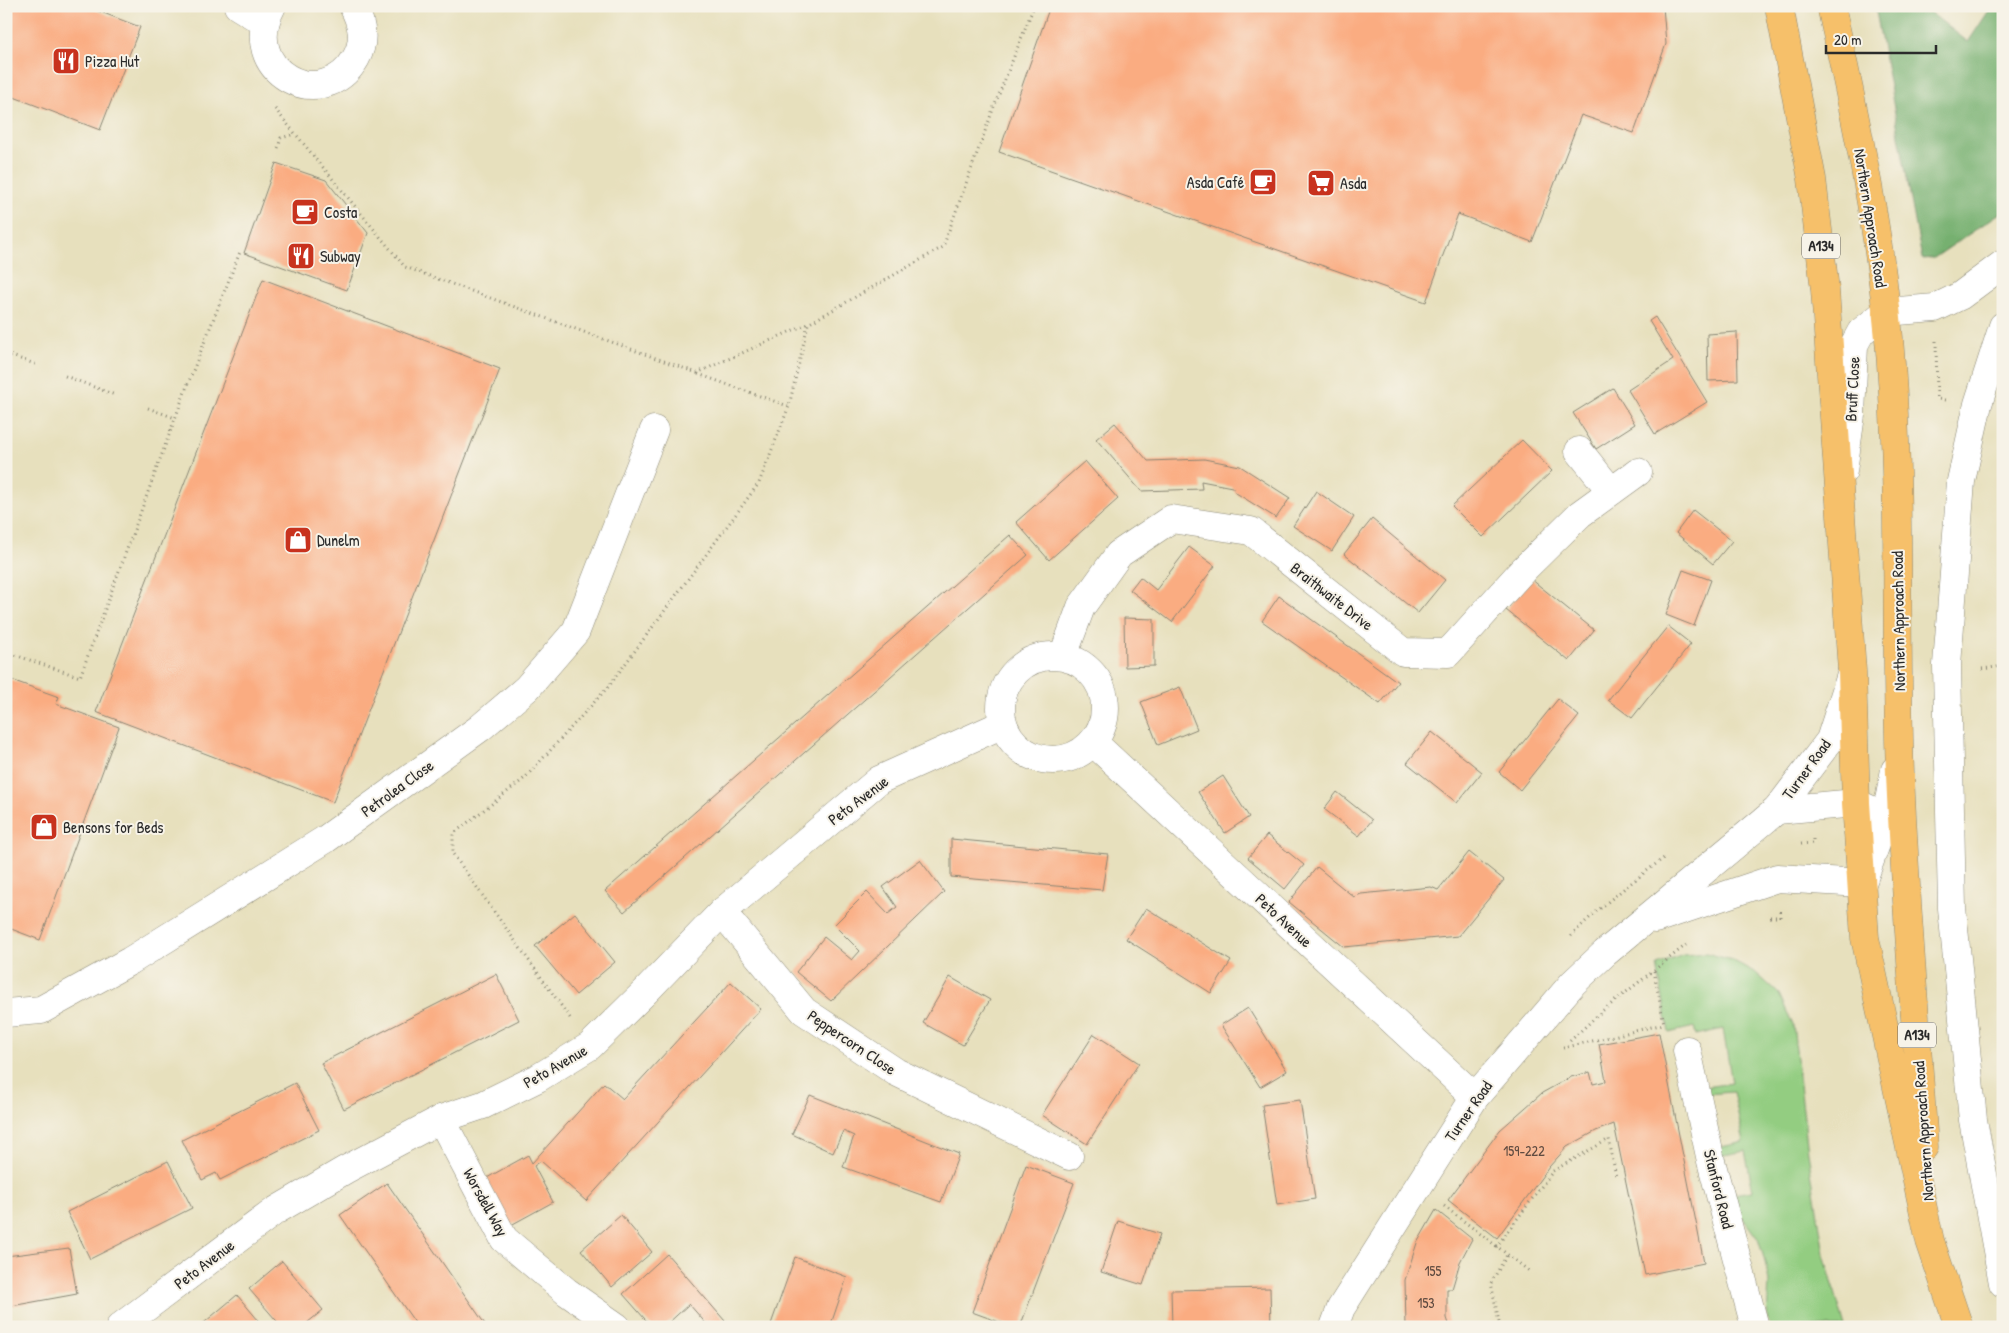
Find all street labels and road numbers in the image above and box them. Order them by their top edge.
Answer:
street label: Northern Approach Road [1849,147,1893,289]
road number: A134 [1802,234,1840,258]
street label: Bruff Close [1839,355,1865,422]
street label: Northern Approach Road [1886,551,1910,691]
street label: Braithwaite Drive [1286,557,1378,636]
street label: Turner Road [1777,734,1835,804]
street label: Petrolea Close [356,754,438,822]
street label: Peto Avenue [823,770,893,830]
street label: Peto Avenue [1251,888,1318,952]
street label: Peppercorn Close [804,1004,901,1080]
road number: A134 [1898,1022,1936,1048]
street label: Peto Avenue [519,1039,591,1093]
street label: Northern Approach Road [1907,1060,1939,1202]
street label: Turner Road [1439,1076,1497,1146]
street label: Stanford Road [1699,1147,1739,1231]
street label: Worsdell Way [458,1164,514,1240]
street label: Peto Avenue [169,1234,239,1294]

